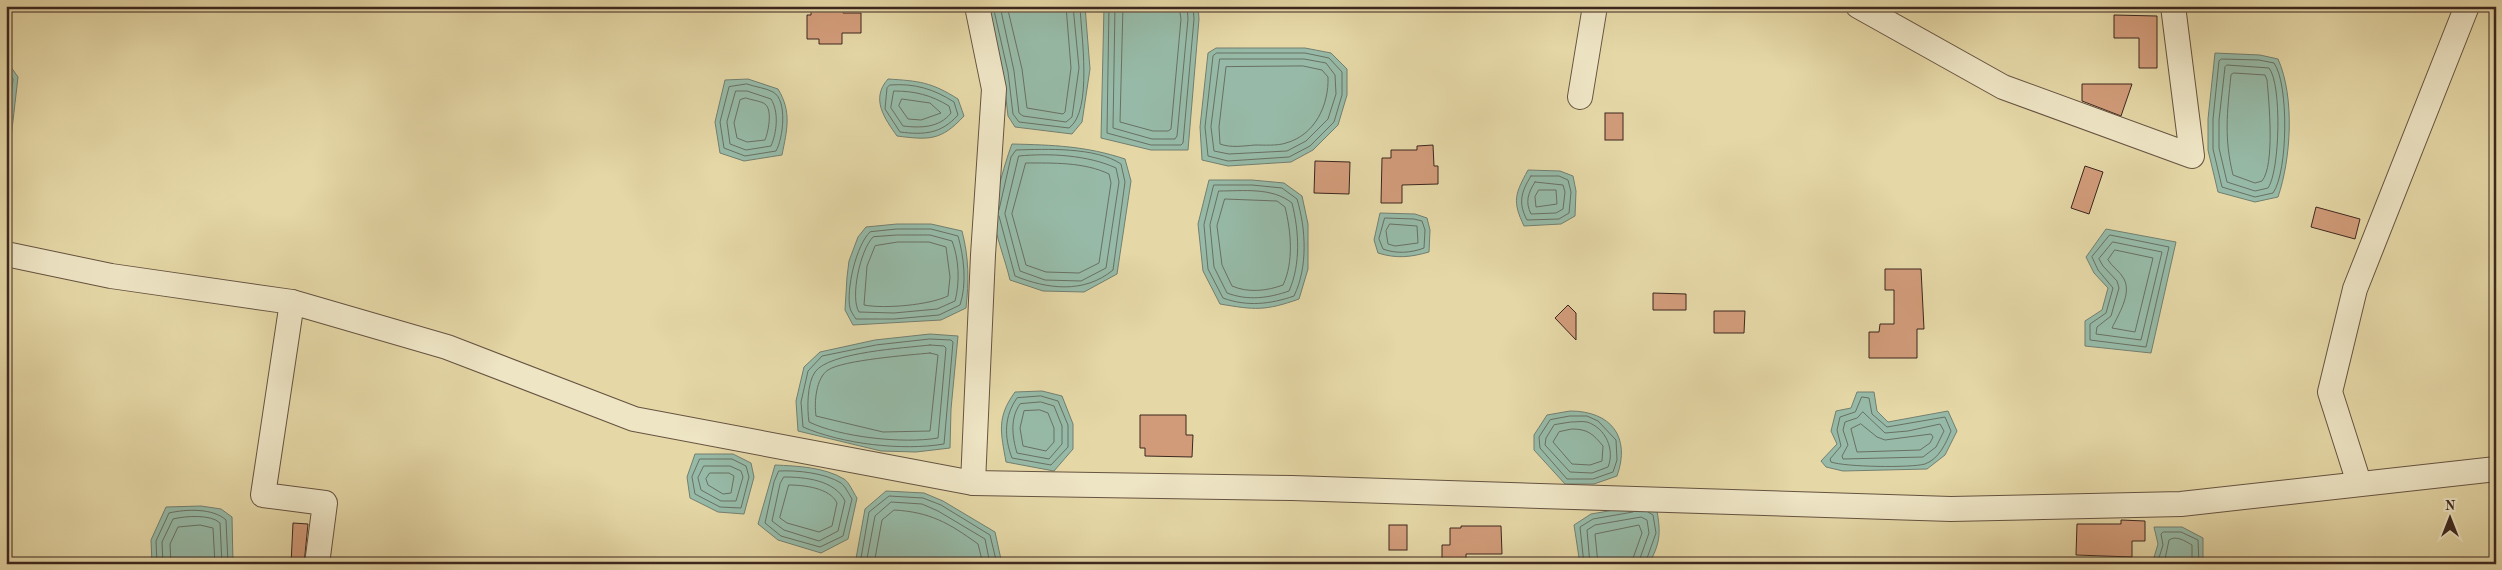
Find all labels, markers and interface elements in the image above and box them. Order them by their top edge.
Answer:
north arrow [2424,492,2474,542]
text: N [2445,499,2456,513]

